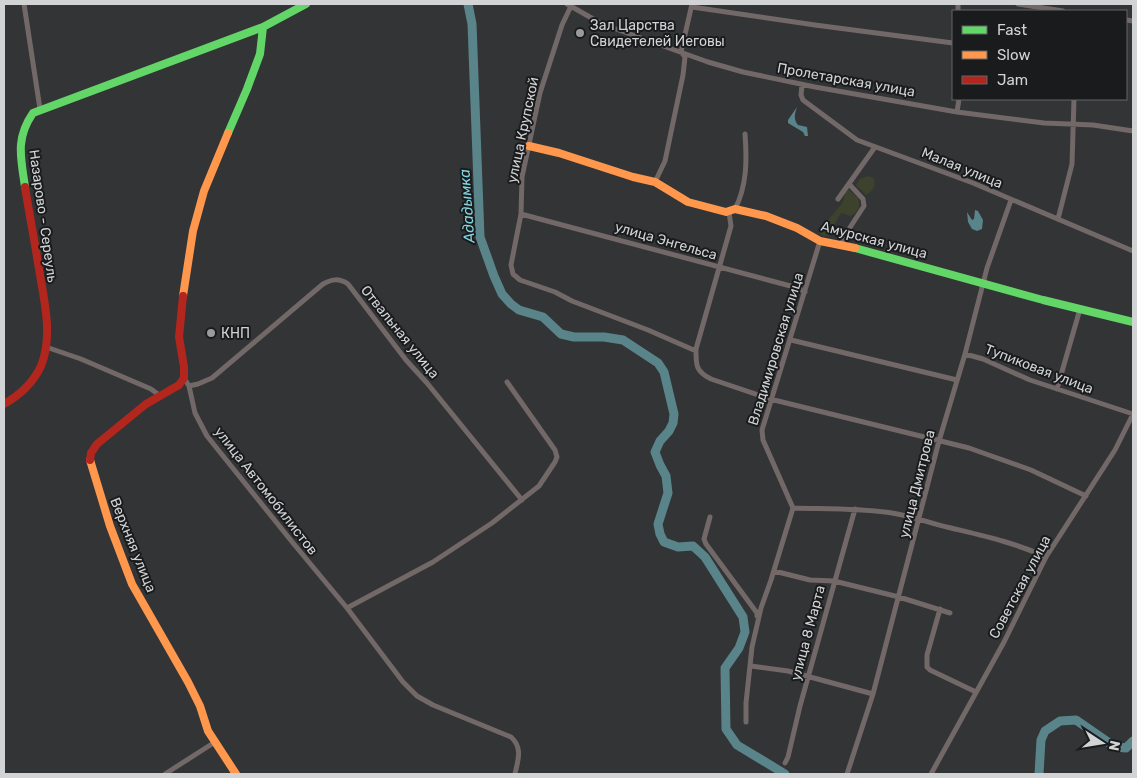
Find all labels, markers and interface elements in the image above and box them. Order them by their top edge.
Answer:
legend [952,10,1127,100]
place label: Зал Царства Свидетелей Иеговы [590,17,725,50]
text: Fast [997,21,1027,39]
marker: Зал Царства Свидетелей Иеговы [574,27,586,39]
text: Slow [997,46,1030,64]
street label: Пролетарская улица [776,59,916,101]
text: Jam [997,71,1028,89]
street label: улица Крупской [503,75,543,185]
street label: Малая улица [919,144,1005,192]
street label: Назарово - Сереуль [25,148,61,284]
water label: Ададымка [455,168,479,245]
street label: улица Энгельса [613,218,719,264]
street label: Амурская улица [819,218,929,262]
street label: Владимировская улица [745,271,807,427]
street label: Отвальная улица [357,282,443,382]
place label: КНП [221,325,250,342]
marker: КНП [205,327,217,339]
street label: Тупиковая улица [982,341,1096,397]
street label: улица Автомобилистов [211,424,321,559]
street label: улица Дмитрова [895,428,939,540]
street label: Верхняя улица [106,495,160,595]
street label: Советская улица [986,532,1054,642]
street label: улица 8 Марта [787,583,829,683]
north arrow [1077,718,1127,768]
text: N [1105,739,1124,752]

